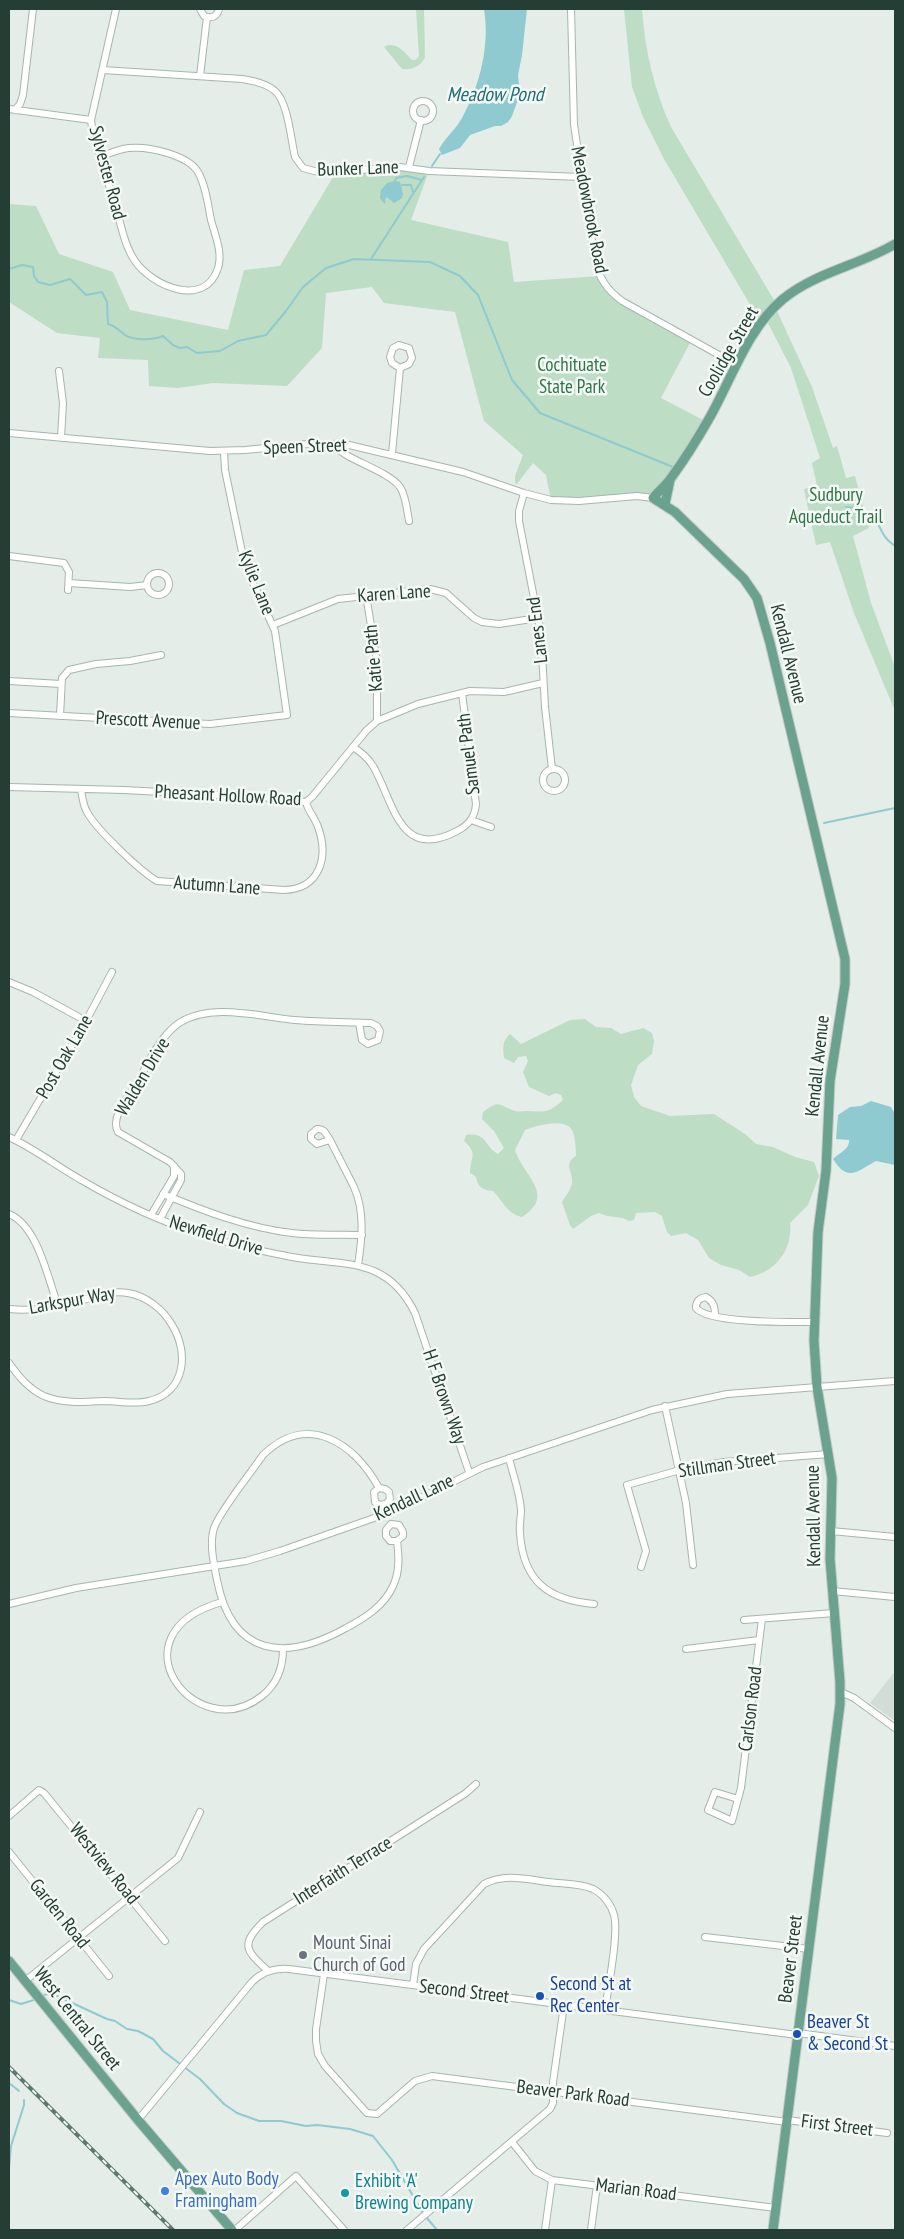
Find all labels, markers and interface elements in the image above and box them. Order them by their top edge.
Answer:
water label: Meadow Pond [447,83,543,107]
street label: Sylvester Road [84,124,130,222]
street label: Meadowbrook Road [566,145,612,275]
street label: Bunker Lane [317,156,399,182]
street label: Coolidge Street [694,303,764,401]
park label: Cochituate State Park [537,355,607,399]
street label: Speen Street [263,434,347,460]
park label: Sudbury Aqueduct Trail [789,485,883,529]
street label: Kylie Lane [233,547,279,619]
street label: Karen Lane [357,580,431,608]
street label: Lanes End [523,596,553,664]
street label: Kendall Avenue [765,602,811,706]
street label: Katie Path [360,624,388,692]
street label: Prescott Avenue [95,707,201,735]
street label: Samuel Path [453,712,485,796]
street label: Pheasant Hollow Road [154,781,302,811]
street label: Autumn Lane [173,872,261,900]
street label: Post Oak Lane [32,1011,98,1103]
street label: Kendall Avenue [801,1014,835,1118]
street label: Walden Drive [111,1034,175,1120]
street label: Newfield Drive [167,1211,265,1261]
street label: Larkspur Way [27,1282,117,1320]
street label: H F Brown Way [417,1347,471,1447]
street label: Stillman Street [677,1447,777,1483]
street label: Kendall Avenue [802,1465,826,1567]
street label: Kendall Lane [371,1470,457,1526]
street label: Carlson Road [734,1665,768,1753]
street label: Westview Road [64,1819,144,1909]
street label: Interfaith Terrace [290,1832,396,1910]
street label: Garden Road [24,1875,94,1953]
street label: Beaver Street [774,1914,808,2004]
place label: Mount Sinai Church of God [313,1933,405,1977]
marker: Mount Sinai Church of God [297,1949,309,1961]
street label: West Central Street [29,1963,125,2075]
place label: Second St at Rec Center [550,1974,631,2018]
street label: Second Street [418,1975,510,2009]
marker: Second St at Rec Center [534,1990,546,2002]
place label: Beaver St & Second St [807,2012,888,2056]
marker: Beaver St & Second St [791,2028,803,2040]
street label: Beaver Park Road [515,2076,631,2112]
street label: First Street [800,2110,874,2142]
place label: Apex Auto Body Framingham [175,2169,279,2213]
place label: Exhibit 'A' Brewing Company [355,2171,473,2215]
street label: Marian Road [594,2174,678,2206]
marker: Apex Auto Body Framingham [159,2185,171,2197]
marker: Exhibit 'A' Brewing Company [339,2187,351,2199]

